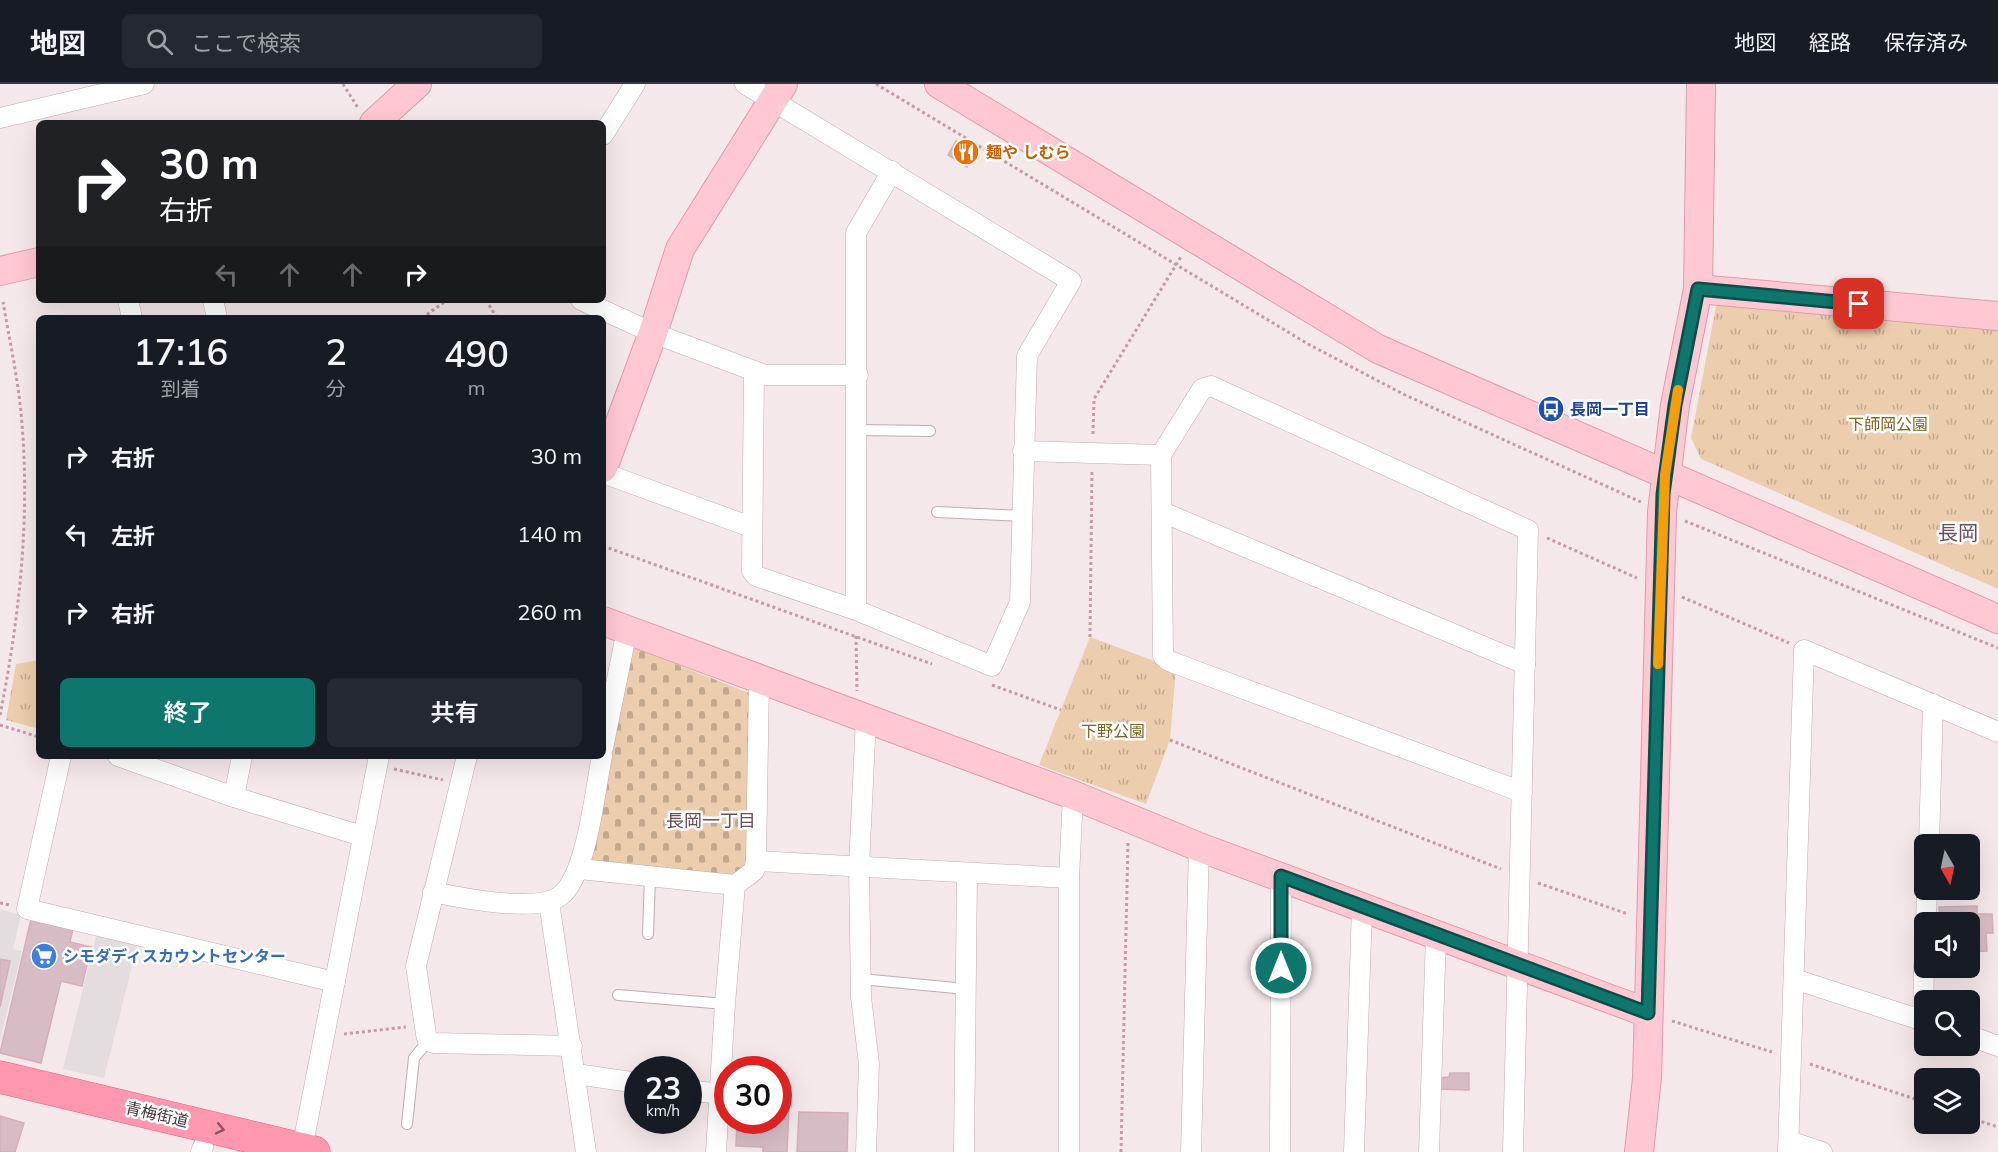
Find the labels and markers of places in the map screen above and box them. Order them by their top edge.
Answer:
restaurant icon: 麺や しむら [951,137,981,167]
place label: 麺や しむら [986,142,1070,162]
pin [1833,278,1884,329]
bus stop icon: 長岡一丁目 [1536,394,1566,424]
place label: 長岡一丁目 [1570,399,1650,419]
supermarket icon: シモダディスカウントセンター [29,941,59,971]
place label: シモダディスカウントセンター [63,946,286,966]

